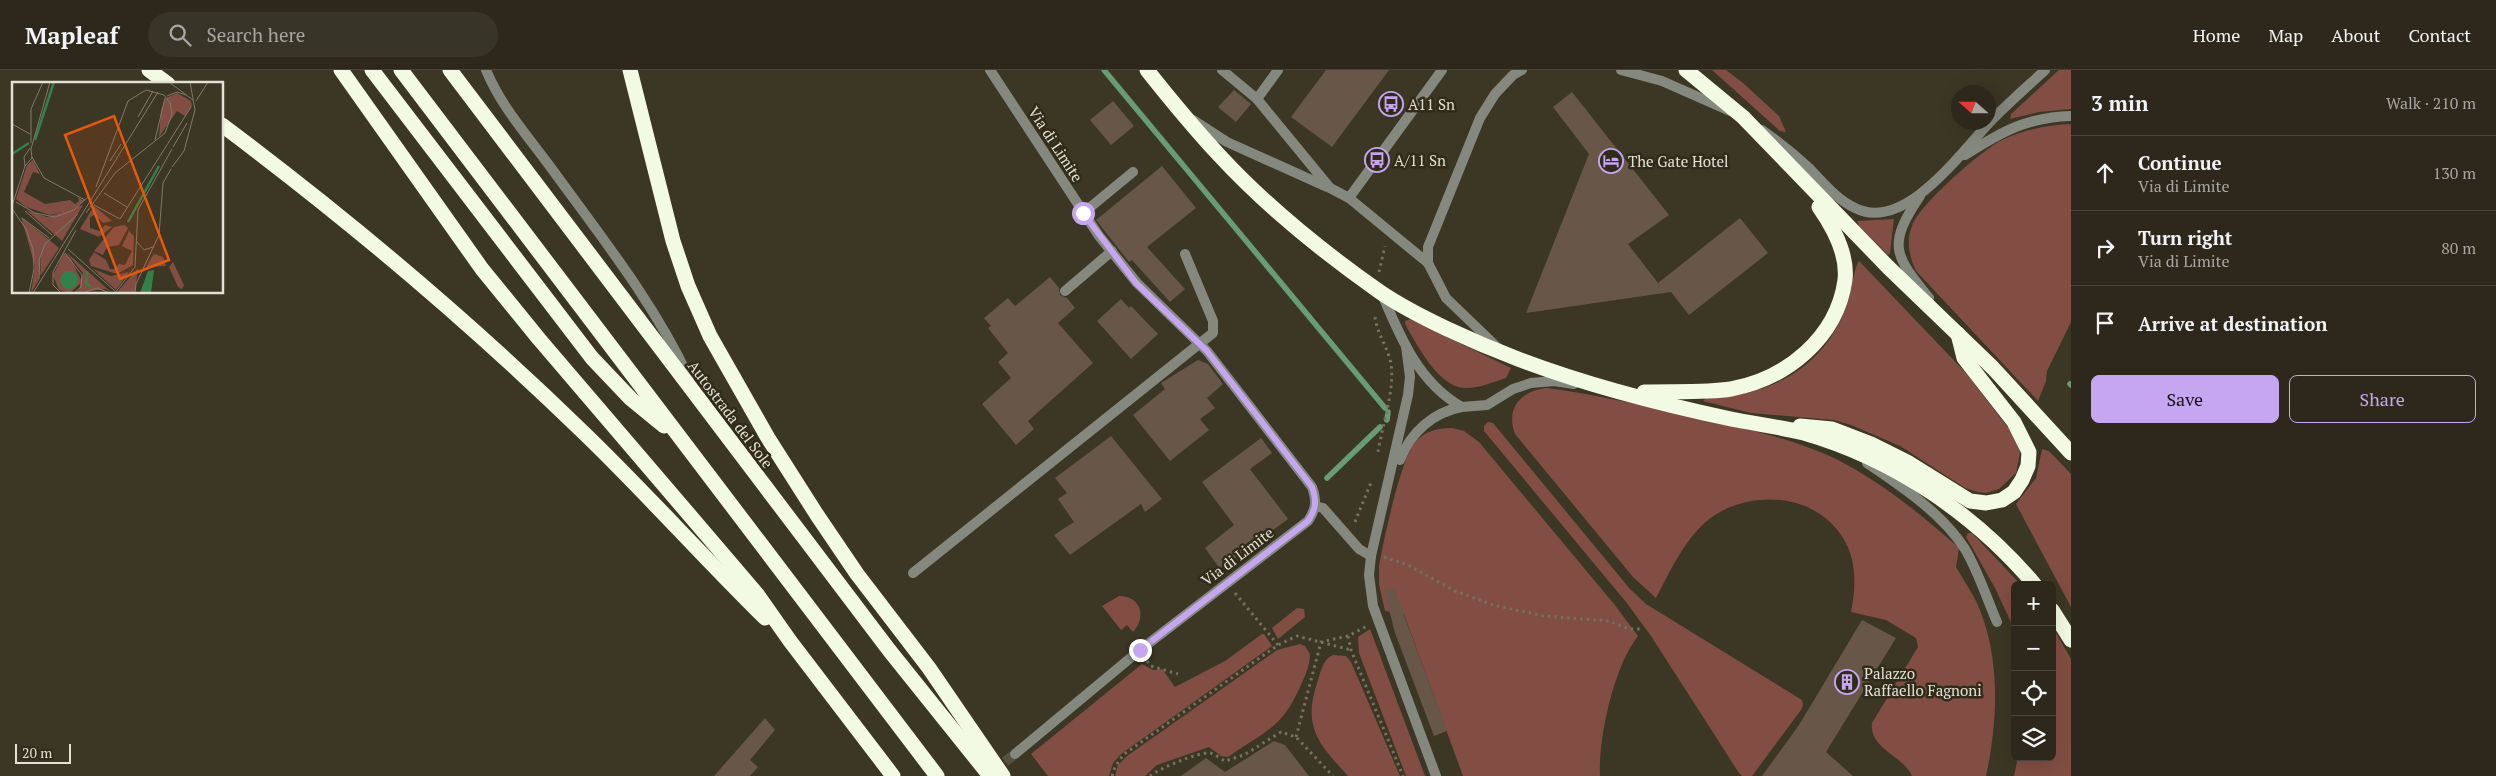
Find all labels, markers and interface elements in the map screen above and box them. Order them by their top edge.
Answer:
search box [148,12,498,57]
text: Mapleaf [25,19,118,51]
icon: search [166,21,194,49]
text: Search here [206,22,305,47]
text: Home [2193,23,2240,47]
text: Map [2268,23,2303,47]
text: About [2331,23,2380,47]
text: Contact [2408,23,2471,47]
inset map [12,82,224,294]
north arrow [1951,85,1996,130]
text: 3 min [2091,89,2148,117]
bus stop icon: A11 Sn [1378,91,1404,117]
text: Walk · 210 m [2386,92,2476,114]
place label: A11 Sn [1408,94,1455,114]
street label: Via di Limite [1024,103,1088,185]
bus stop icon: A/11 Sn [1364,147,1390,173]
hotel icon: The Gate Hotel [1598,148,1624,174]
place label: A/11 Sn [1394,150,1446,170]
text: Continue [2138,150,2222,175]
place label: The Gate Hotel [1628,151,1729,171]
icon: ahead [2091,159,2119,187]
text: 130 m [2433,162,2476,184]
text: Via di Limite [2138,175,2230,197]
route start [1072,202,1095,225]
text: Turn right [2138,225,2232,250]
icon: right [2091,234,2119,262]
text: 80 m [2441,237,2476,259]
text: Via di Limite [2138,250,2230,272]
icon: arrive [2091,309,2119,337]
text: Arrive at destination [2138,311,2327,336]
street label: Autostrada del Sole [684,356,778,472]
button: Save [2091,375,2279,423]
button: Share [2289,375,2476,423]
street label: Via di Limite [1197,522,1277,590]
map controls [2011,581,2056,761]
button: + [2011,581,2056,626]
button: − [2011,626,2056,671]
route end [1129,639,1152,662]
place label: Palazzo Raffaello Fagnoni [1864,663,1982,700]
building icon: Palazzo Raffaello Fagnoni [1834,669,1860,695]
button: locate [2011,671,2056,716]
button: layers [2011,716,2056,761]
scale bar [15,741,71,764]
text: 20 m [22,743,52,762]

